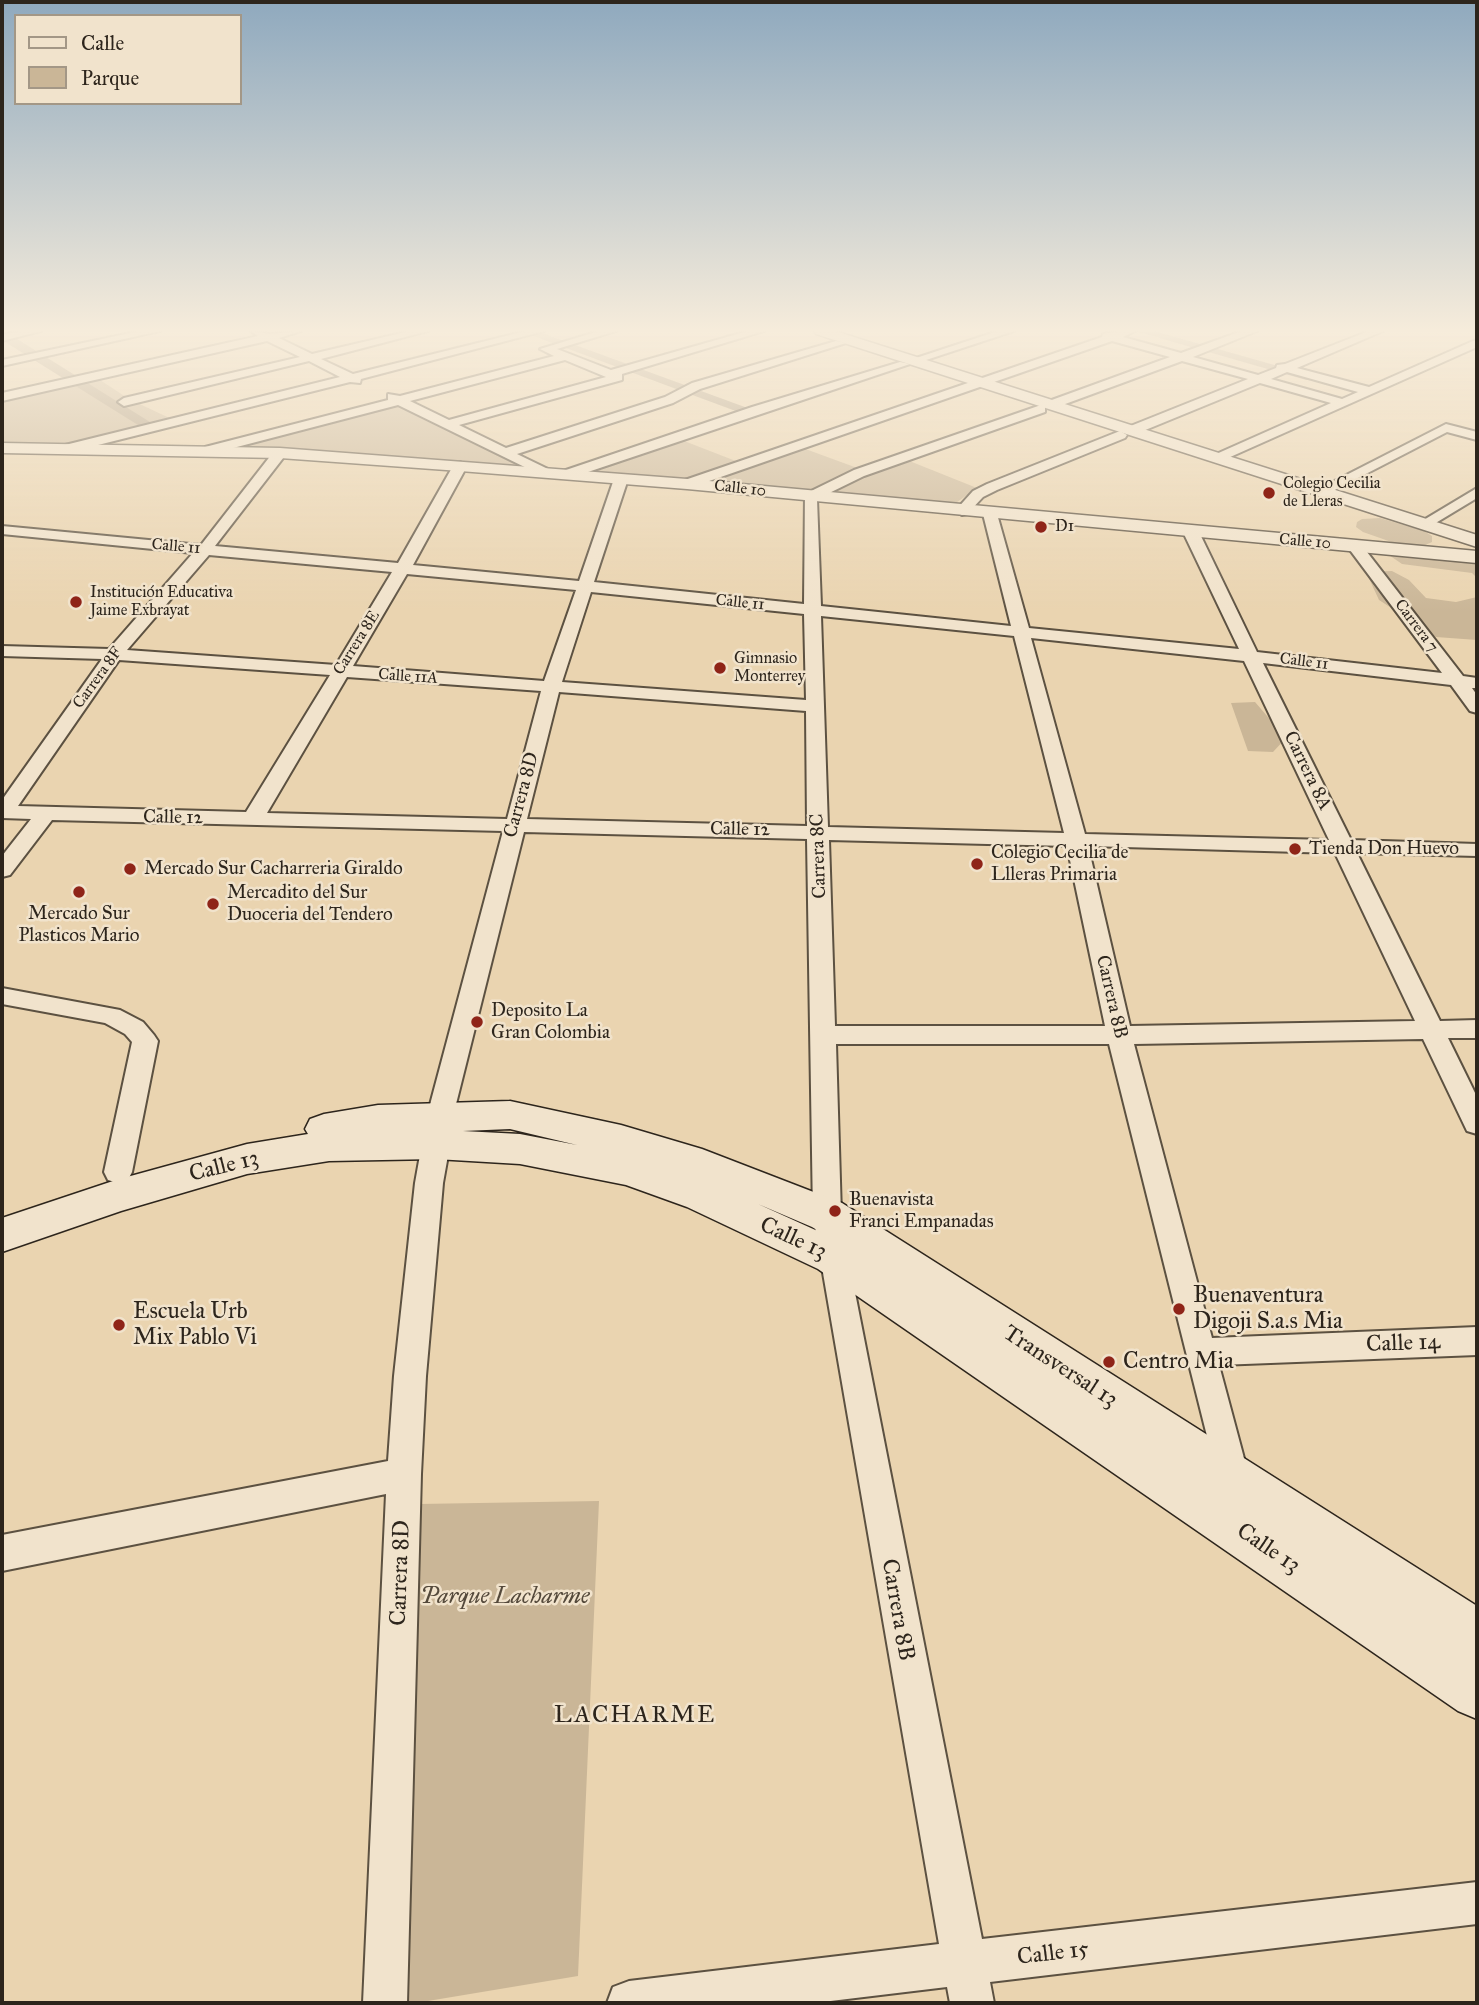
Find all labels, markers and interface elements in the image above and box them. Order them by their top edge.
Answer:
legend [14,14,242,105]
text: Calle [81,30,124,56]
text: Parque [81,65,139,91]
place label: Colegio Cecilia de Lleras [1283,474,1381,512]
street label: Calle 10 [713,477,767,501]
marker: Colegio Cecilia de Lleras [1261,485,1277,501]
place label: D1 [1055,517,1074,537]
marker: D1 [1033,519,1049,535]
street label: Calle 10 [1278,530,1332,554]
street label: Calle 11 [151,535,201,559]
place label: Institución Educativa Jaime Exbrayat [90,583,233,621]
street label: Calle 11 [715,591,765,615]
marker: Institución Educativa Jaime Exbrayat [68,594,84,610]
street label: Carrera 7 [1390,596,1442,656]
street label: Carrera 8E [330,607,384,679]
street label: Carrera 8F [69,643,127,713]
place label: Gimnasio Monterrey [734,649,805,687]
street label: Calle 11 [1279,649,1329,675]
marker: Gimnasio Monterrey [712,660,728,676]
street label: Calle 11A [378,665,438,689]
street label: Carrera 8A [1278,728,1336,814]
street label: Carrera 8D [500,750,544,840]
street label: Calle 12 [143,806,203,830]
street label: Carrera 8C [806,813,832,899]
street label: Calle 12 [710,818,770,842]
place label: Tienda Don Huevo [1309,838,1459,860]
marker: Tienda Don Huevo [1287,841,1303,857]
place label: Colegio Cecilia de Llleras Primaria [991,842,1128,886]
marker: Colegio Cecilia de Llleras Primaria [969,856,985,872]
place label: Mercado Sur Cacharreria Giraldo [144,858,403,880]
marker: Mercado Sur Cacharreria Giraldo [122,861,138,877]
place label: Mercadito del Sur Duoceria del Tendero [227,882,393,926]
marker: Mercado Sur Plasticos Mario [71,884,87,900]
marker: Mercadito del Sur Duoceria del Tendero [205,896,221,912]
place label: Mercado Sur Plasticos Mario [18,903,140,947]
street label: Carrera 8B [1090,953,1132,1041]
place label: Deposito La Gran Colombia [491,1000,610,1044]
marker: Deposito La Gran Colombia [469,1014,485,1030]
street label: Calle 13 [186,1145,262,1189]
place label: Buenavista Franci Empanadas [849,1189,994,1233]
marker: Buenavista Franci Empanadas [827,1203,843,1219]
street label: Calle 13 [755,1212,831,1266]
place label: Buenaventura Digoji S.a.s Mia [1193,1282,1343,1336]
place label: Escuela Urb Mix Pablo Vi [133,1298,257,1352]
marker: Buenaventura Digoji S.a.s Mia [1171,1301,1187,1317]
marker: Escuela Urb Mix Pablo Vi [111,1317,127,1333]
street label: Transversal 13 [998,1320,1122,1414]
street label: Calle 14 [1365,1329,1441,1359]
place label: Centro Mia [1123,1348,1234,1376]
marker: Centro Mia [1101,1354,1117,1370]
street label: Calle 13 [1231,1518,1305,1580]
street label: Carrera 8D [385,1520,417,1626]
street label: Carrera 8B [874,1557,920,1663]
park label: Parque Lacharme [421,1583,589,1611]
district label: LACHARME [555,1702,715,1730]
street label: Calle 15 [1016,1936,1090,1972]

